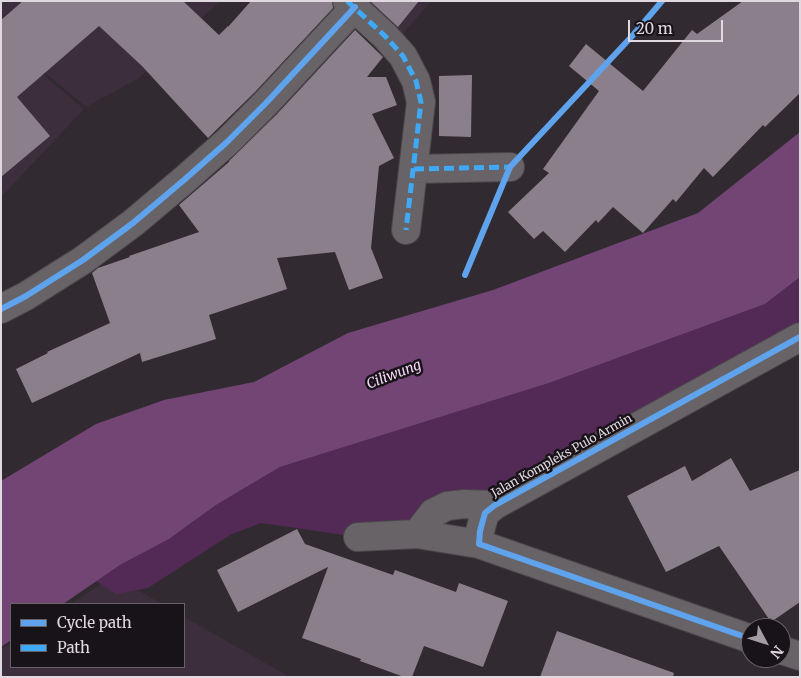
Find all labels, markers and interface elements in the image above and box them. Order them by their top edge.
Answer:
scale bar [631,10,726,42]
text: 20 m [636,19,673,38]
water label: Ciliwung [364,357,424,393]
street label: Jalan Kompleks Pulo Armin [489,411,635,501]
legend [10,603,185,668]
text: Cycle path [57,613,132,632]
north arrow [741,618,791,668]
text: Path [57,638,90,657]
text: N [766,642,787,662]

